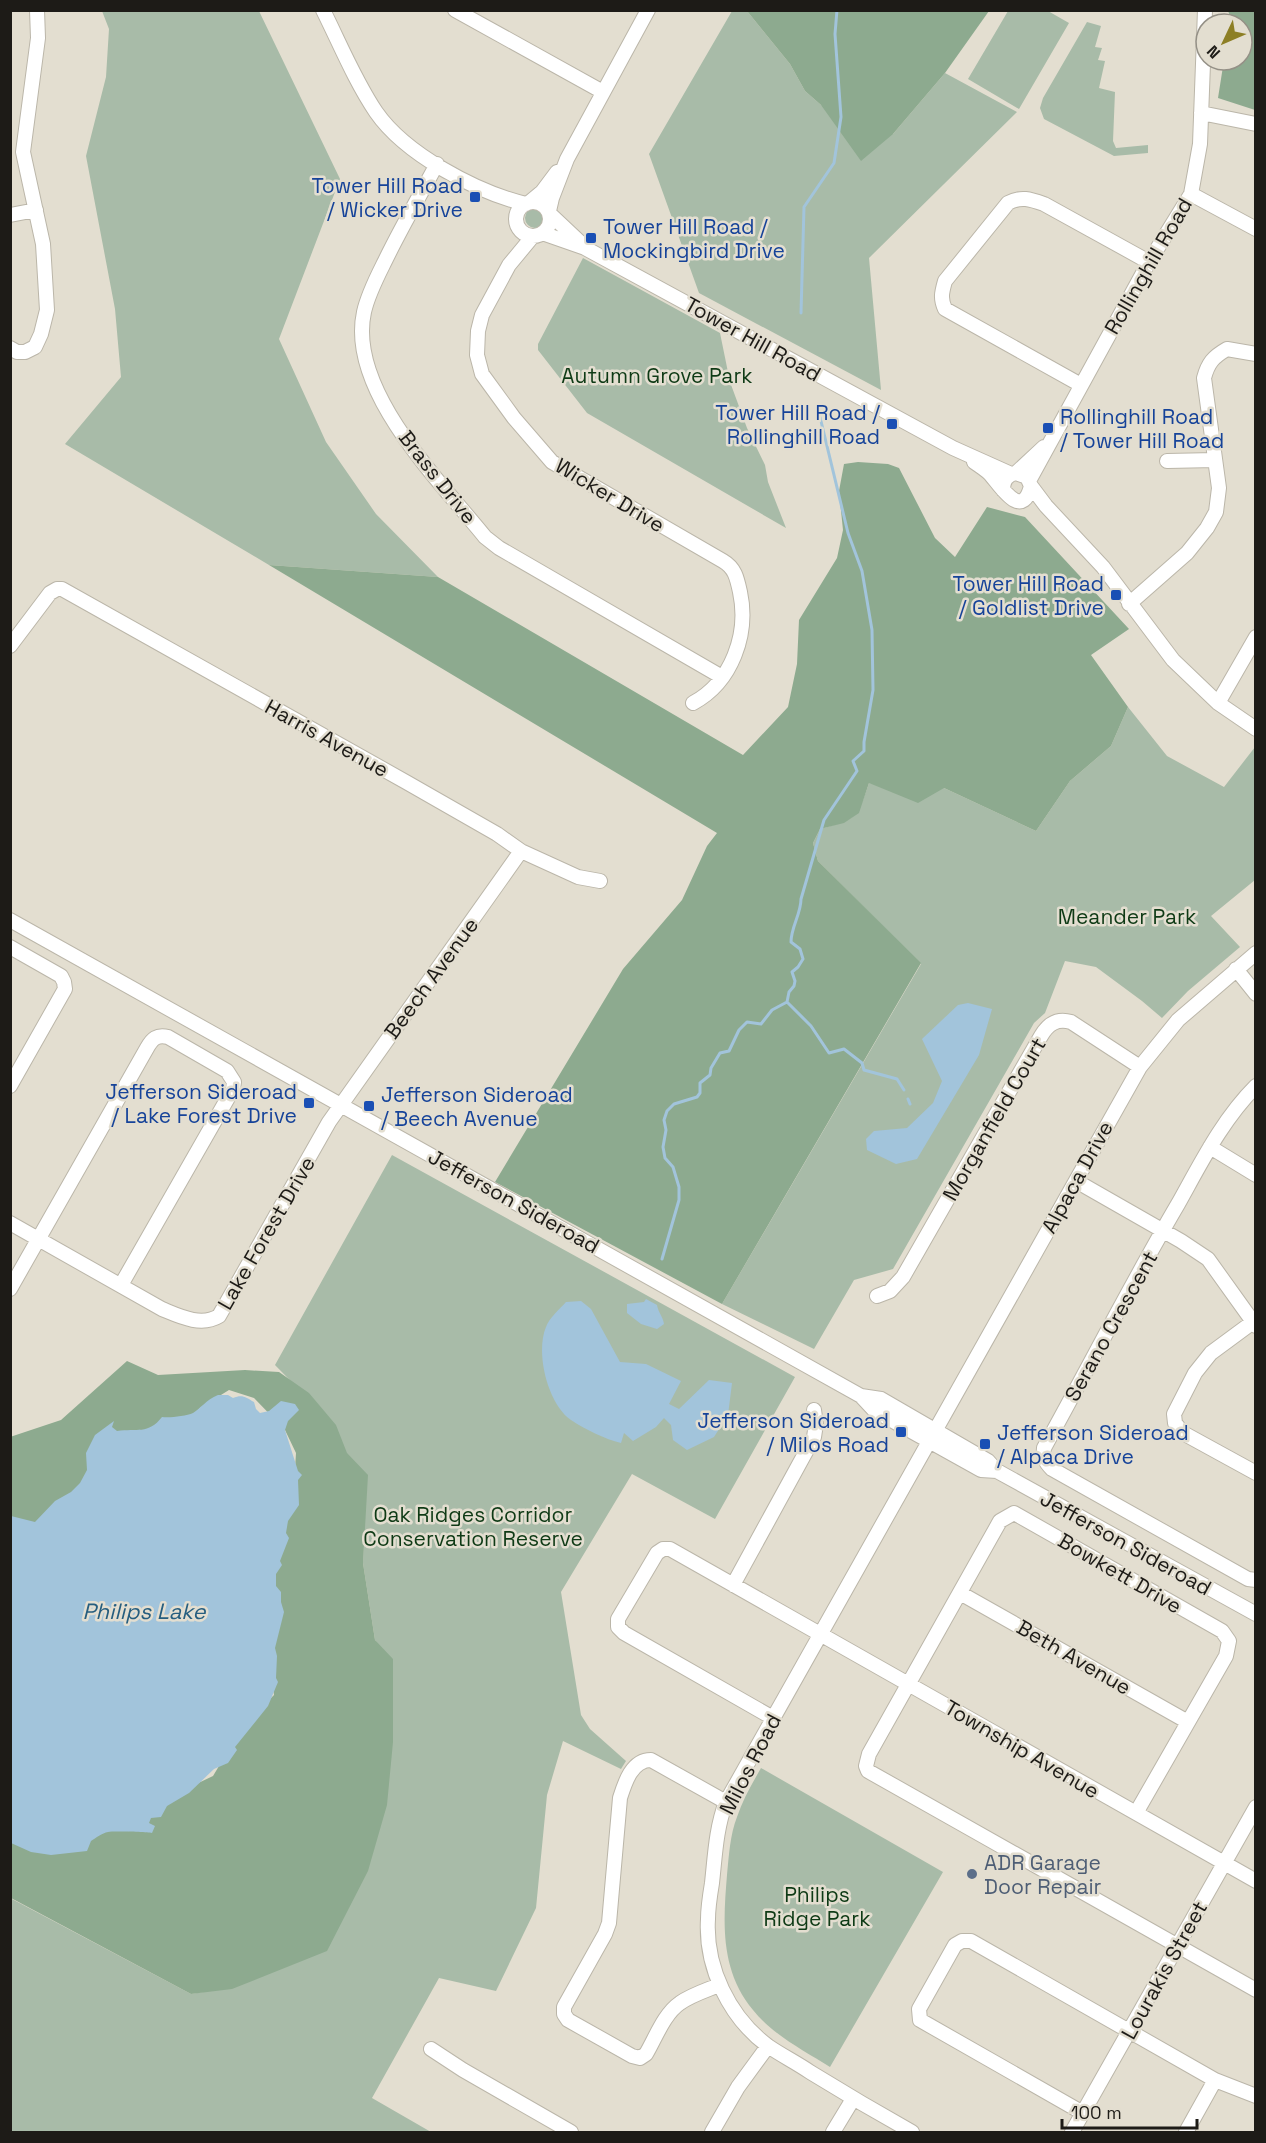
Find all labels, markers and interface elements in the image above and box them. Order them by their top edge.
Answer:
north arrow [1194,12,1254,72]
text: N [1202,41,1225,63]
place label: Tower Hill Road / Wicker Drive [311,172,463,223]
marker: Tower Hill Road / Wicker Drive [468,190,482,204]
street label: Rollinghill Road [1098,193,1198,339]
place label: Tower Hill Road / Mockingbird Drive [603,213,785,264]
marker: Tower Hill Road / Mockingbird Drive [584,231,598,245]
street label: Tower Hill Road [680,290,826,388]
park label: Autumn Grove Park [561,362,753,389]
place label: Tower Hill Road / Rollinghill Road [715,399,880,450]
place label: Rollinghill Road / Tower Hill Road [1060,403,1224,454]
marker: Tower Hill Road / Rollinghill Road [885,417,899,431]
marker: Rollinghill Road / Tower Hill Road [1041,421,1055,435]
street label: Brass Drive [393,425,483,529]
street label: Wicker Drive [550,452,670,538]
place label: Tower Hill Road / Goldlist Drive [952,570,1104,621]
marker: Tower Hill Road / Goldlist Drive [1109,588,1123,602]
street label: Harris Avenue [260,693,394,783]
park label: Meander Park [1058,903,1196,930]
street label: Beech Avenue [378,912,484,1044]
street label: Morganfield Court [936,1033,1052,1205]
place label: Jefferson Sideroad / Lake Forest Drive [105,1078,297,1129]
place label: Jefferson Sideroad / Beech Avenue [381,1081,573,1132]
marker: Jefferson Sideroad / Lake Forest Drive [302,1096,316,1110]
marker: Jefferson Sideroad / Beech Avenue [362,1099,376,1113]
street label: Alpaca Drive [1035,1116,1119,1238]
street label: Jefferson Sideroad [424,1143,604,1259]
street label: Lake Forest Drive [211,1152,321,1314]
street label: Serano Crescent [1058,1246,1164,1406]
place label: Jefferson Sideroad / Milos Road [697,1407,889,1458]
place label: Jefferson Sideroad / Alpaca Drive [997,1419,1189,1470]
marker: Jefferson Sideroad / Milos Road [894,1425,908,1439]
marker: Jefferson Sideroad / Alpaca Drive [978,1437,992,1451]
street label: Jefferson Sideroad [1036,1485,1216,1601]
park label: Oak Ridges Corridor Conservation Reserve [363,1501,583,1552]
street label: Bowkett Drive [1053,1527,1187,1619]
water label: Philips Lake [82,1597,207,1625]
street label: Beth Avenue [1012,1613,1136,1701]
street label: Township Avenue [940,1694,1104,1804]
street label: Milos Road [713,1709,787,1819]
place label: ADR Garage Door Repair [984,1849,1102,1900]
marker: ADR Garage Door Repair [965,1867,979,1881]
park label: Philips Ridge Park [764,1881,870,1932]
street label: Lourakis Street [1115,1896,1213,2044]
scale bar [1062,2092,1197,2130]
text: 100 m [1071,2101,1122,2124]

